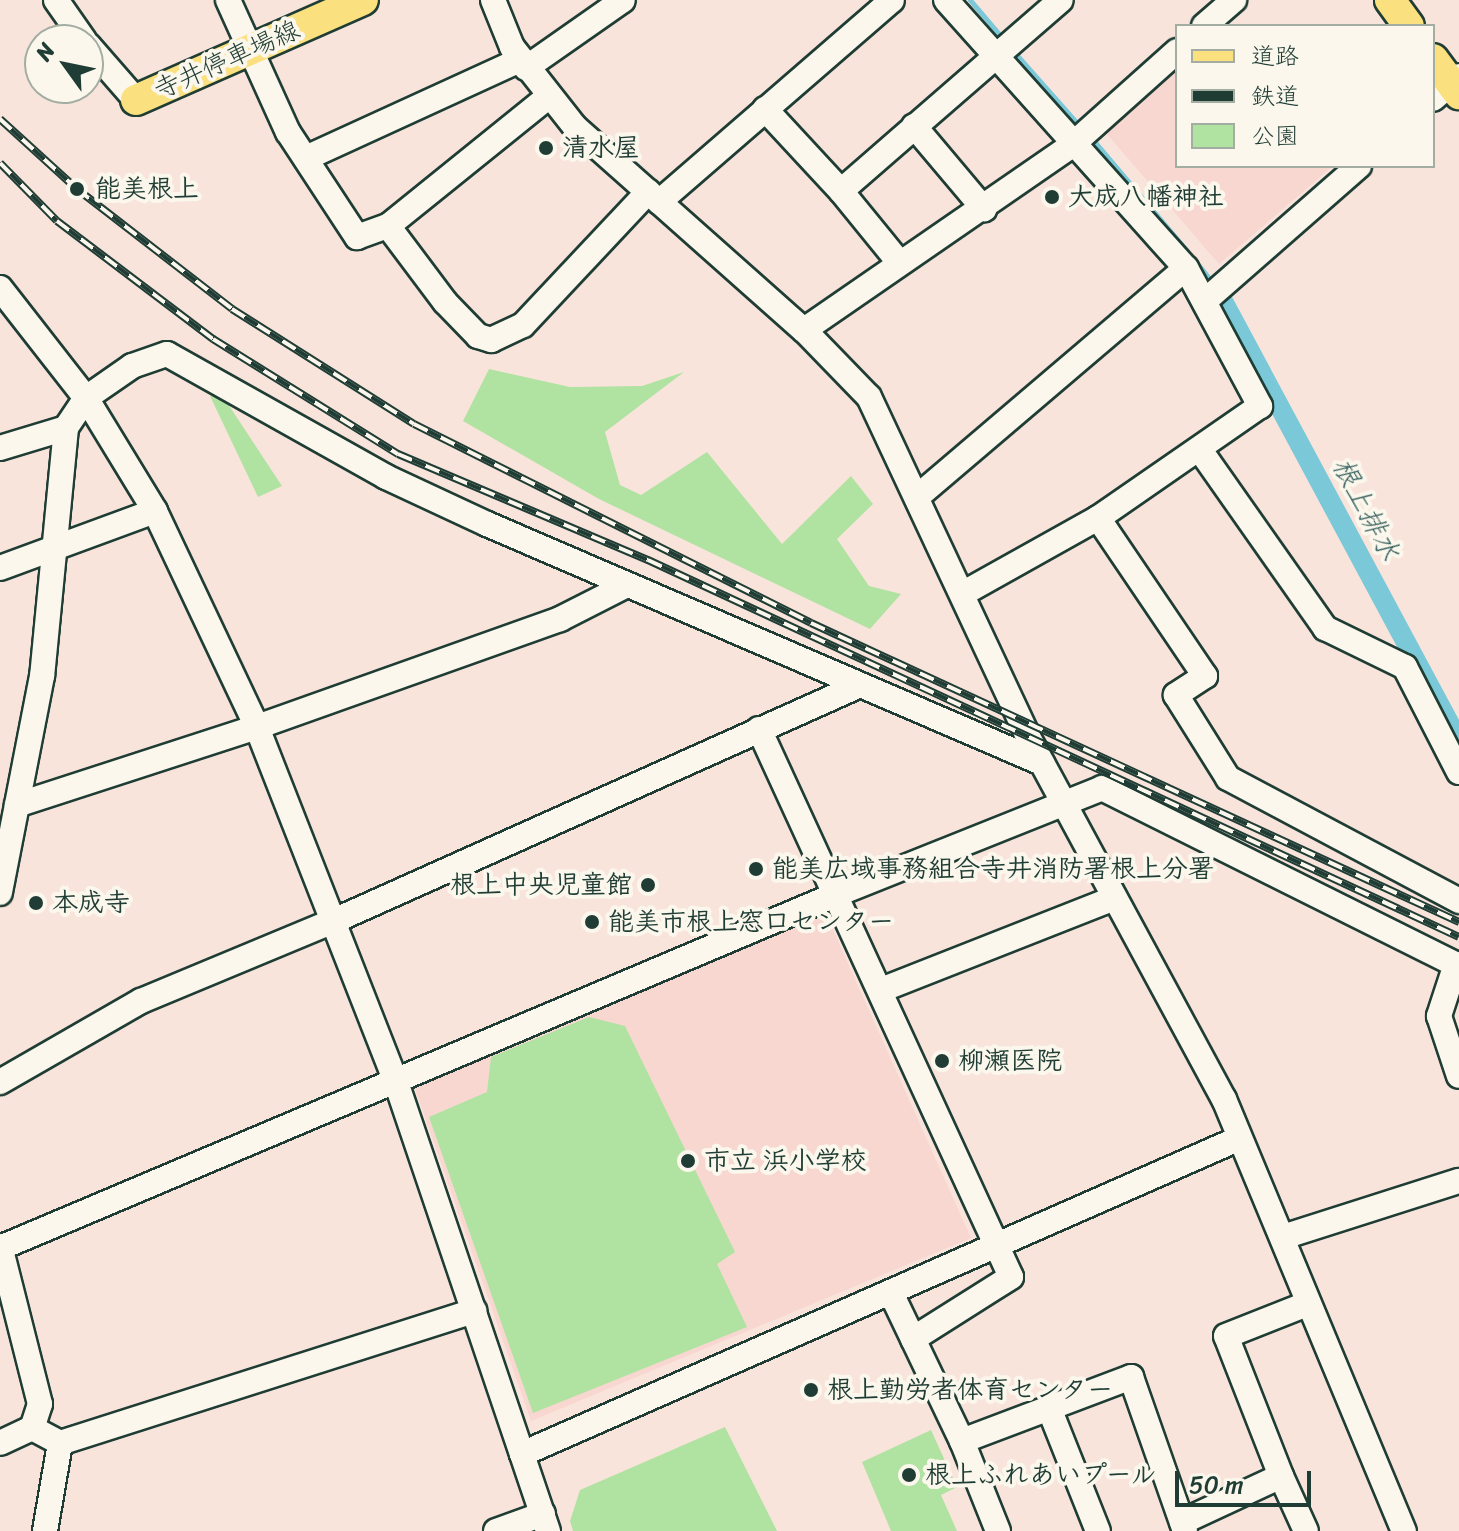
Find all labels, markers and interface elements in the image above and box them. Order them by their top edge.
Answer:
street label: 寺井停車場線 [149,14,305,106]
north arrow [24,24,104,104]
legend [1175,24,1435,168]
text: N [25,35,66,69]
text: 道路 [1251,35,1299,77]
text: 鉄道 [1251,75,1299,117]
text: 公園 [1251,115,1299,157]
place label: 清水屋 [562,132,640,164]
marker: 清水屋 [537,139,555,157]
place label: 能美根上 [95,173,199,205]
marker: 能美根上 [66,178,88,200]
place label: 大成八幡神社 [1068,181,1224,213]
marker: 大成八幡神社 [1043,188,1061,206]
water label: 根上排水 [1325,452,1407,566]
place label: 能美広域事務組合寺井消防署根上分署 [772,853,1214,885]
marker: 能美広域事務組合寺井消防署根上分署 [747,860,765,878]
place label: 根上中央児童館 [450,869,632,901]
marker: 根上中央児童館 [639,876,657,894]
place label: 本成寺 [52,887,130,919]
marker: 本成寺 [27,894,45,912]
place label: 能美市根上窓口センター [608,906,894,938]
marker: 能美市根上窓口センター [583,913,601,931]
place label: 柳瀬医院 [958,1045,1062,1077]
marker: 柳瀬医院 [933,1052,951,1070]
place label: 市立 浜小学校 [704,1145,867,1177]
marker: 市立 浜小学校 [679,1152,697,1170]
place label: 根上勤労者体育センター [827,1374,1113,1406]
marker: 根上勤労者体育センター [802,1381,820,1399]
scale bar [1179,1455,1315,1505]
place label: 根上ふれあいプール [925,1459,1157,1491]
text: 50 m [1189,1464,1244,1506]
marker: 根上ふれあいプール [900,1466,918,1484]

